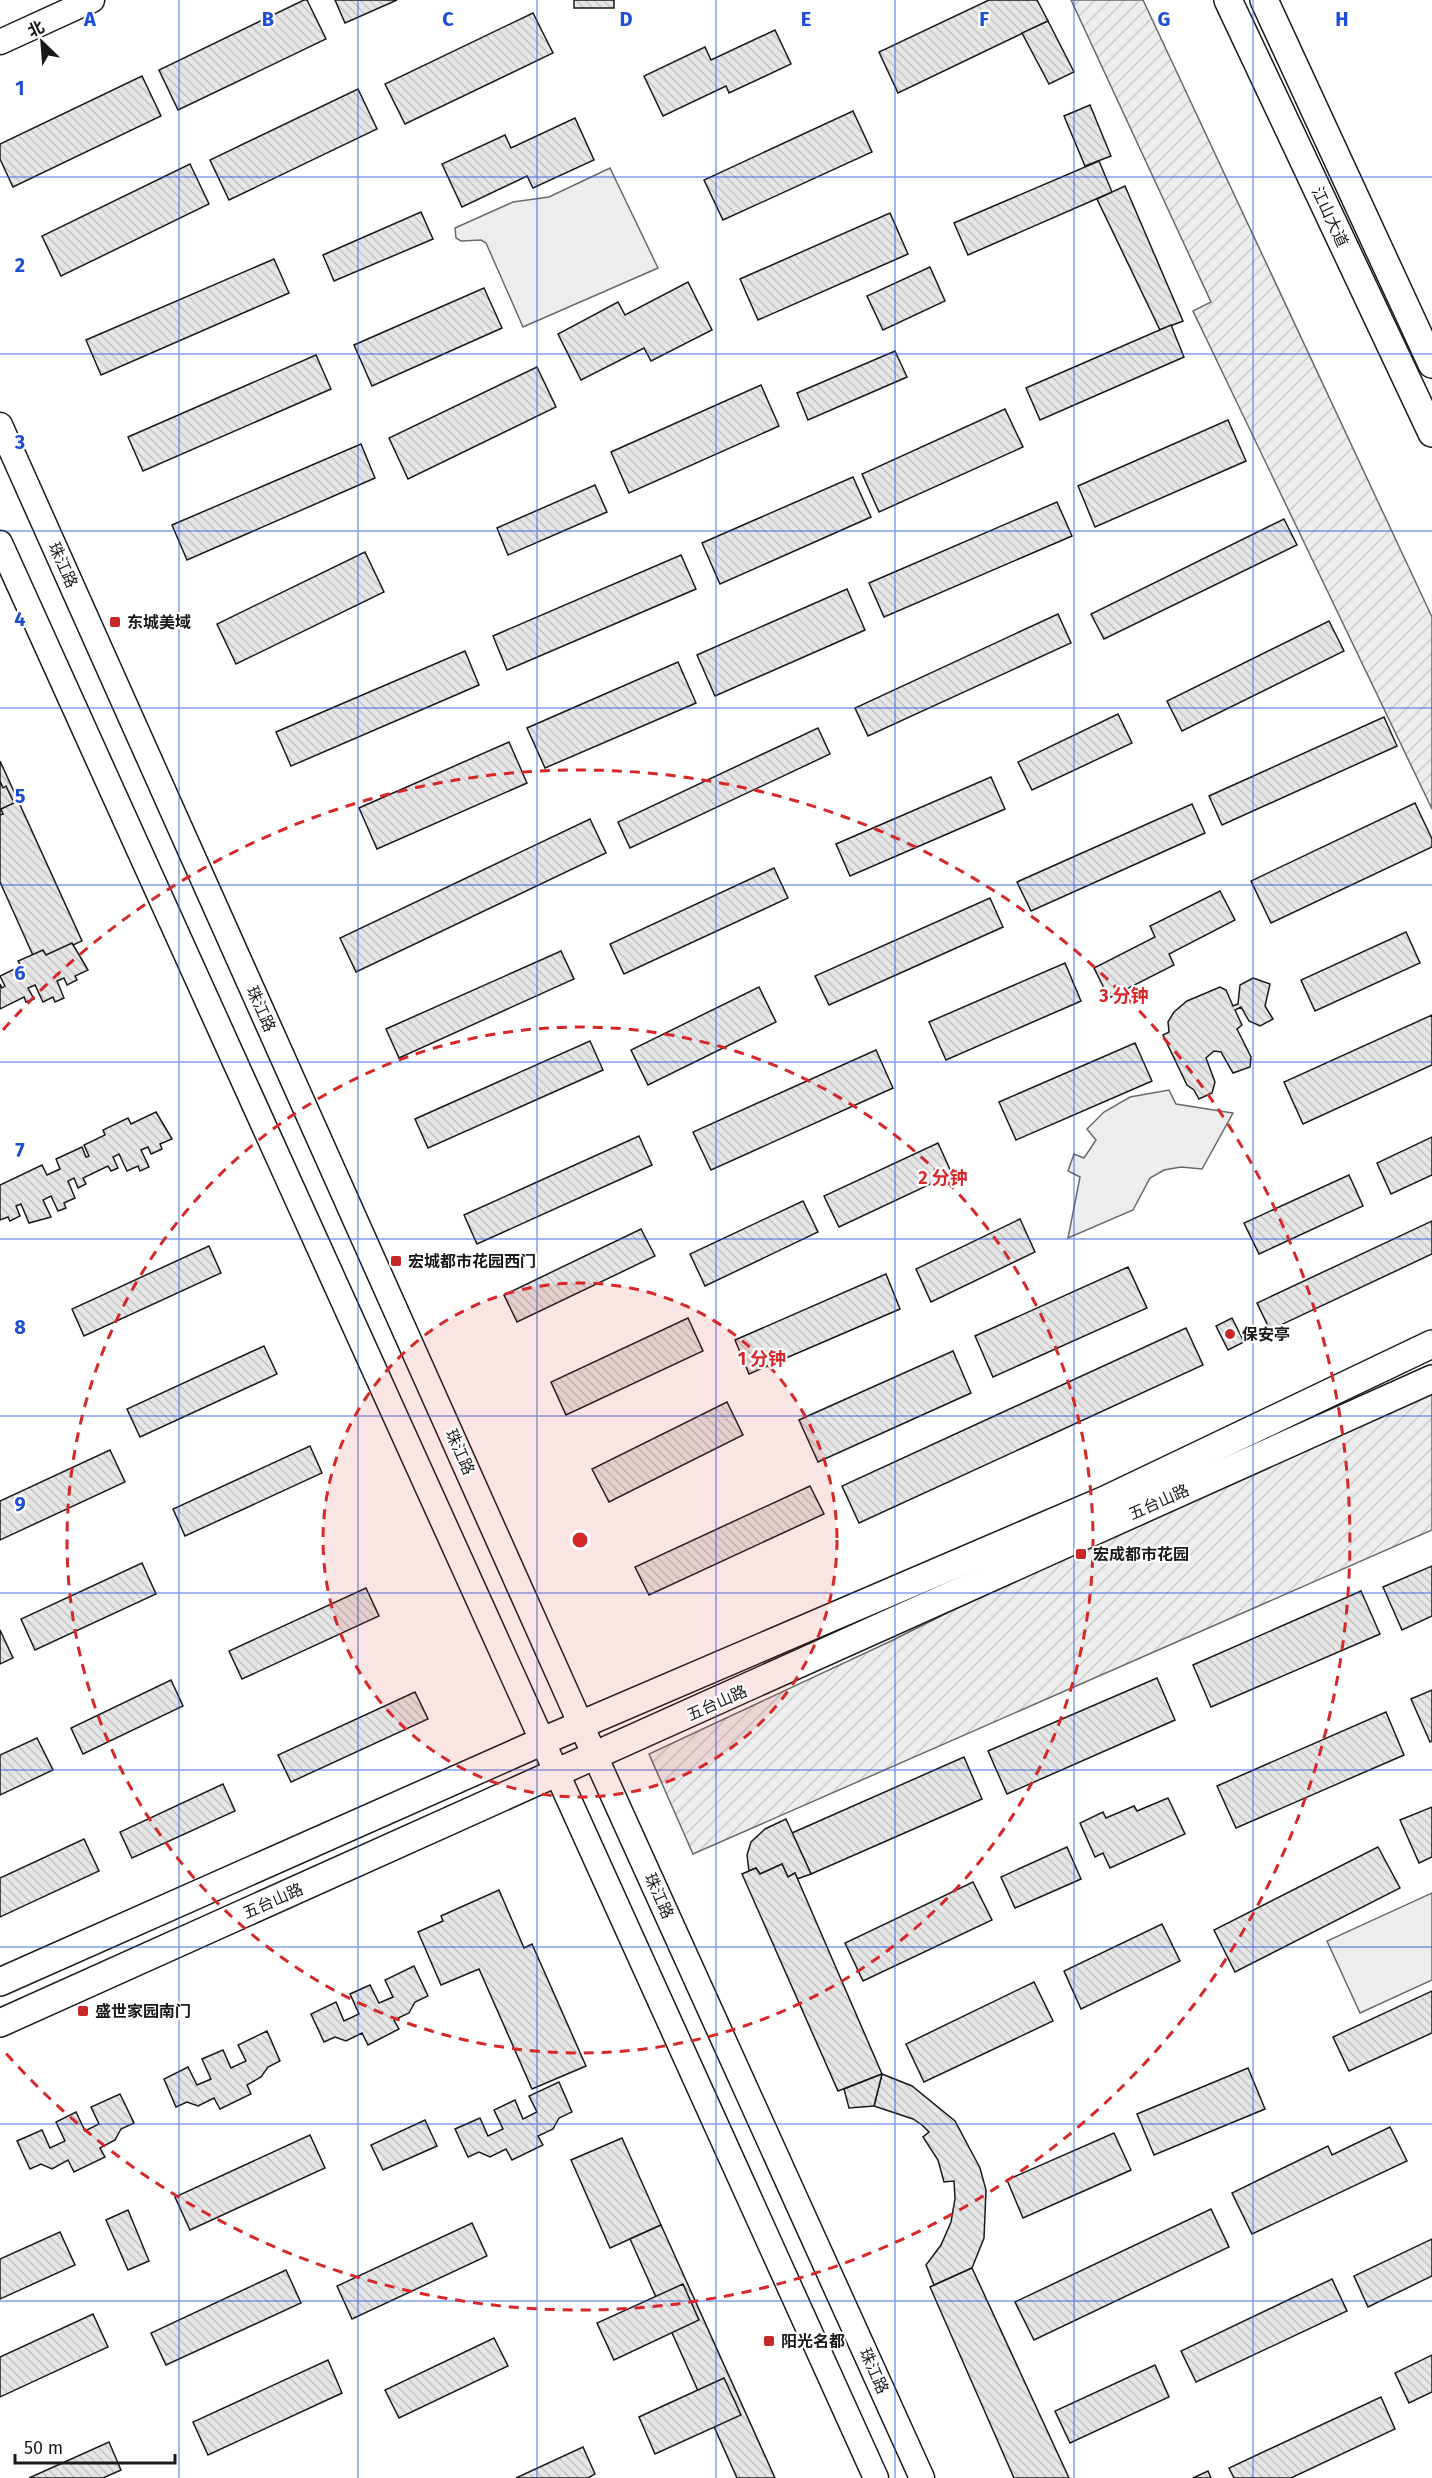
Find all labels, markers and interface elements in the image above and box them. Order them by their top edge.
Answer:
text: A [83,7,97,31]
text: B [262,7,274,31]
text: C [442,7,454,31]
text: D [619,7,633,31]
text: E [801,7,811,31]
text: F [979,7,989,31]
text: G [1158,7,1170,31]
text: H [1335,7,1349,31]
north arrow [12,12,72,72]
text: 北 [25,17,47,41]
text: 1 [15,76,25,100]
street label: 江山大道 [1308,184,1352,250]
text: 2 [15,253,25,277]
text: 3 [14,430,25,454]
street label: 珠江路 [45,539,81,591]
text: 4 [14,607,26,631]
place label: 东城美域 [127,613,191,632]
marker: 东城美域 [108,615,122,629]
text: 5 [15,784,26,808]
text: 6 [14,961,26,985]
street label: 珠江路 [243,983,279,1035]
text: 3 分钟 [1098,985,1149,1007]
text: 7 [15,1138,25,1162]
text: 2 分钟 [918,1167,968,1189]
place label: 宏城都市花园西门 [408,1252,536,1271]
marker: 宏城都市花园西门 [389,1254,403,1268]
text: 8 [14,1315,26,1339]
place label: 保安亭 [1242,1325,1290,1344]
marker: 保安亭 [1223,1327,1237,1341]
text: 1 分钟 [738,1348,786,1370]
street label: 珠江路 [442,1426,478,1478]
street label: 五台山路 [1126,1480,1192,1524]
text: 9 [14,1492,26,1516]
centre of rings [570,1530,590,1550]
place label: 宏成都市花园 [1093,1545,1189,1564]
marker: 宏成都市花园 [1074,1547,1088,1561]
street label: 五台山路 [684,1681,750,1725]
street label: 珠江路 [641,1870,677,1922]
street label: 五台山路 [240,1879,306,1923]
place label: 盛世家园南门 [95,2002,191,2021]
marker: 盛世家园南门 [76,2004,90,2018]
place label: 阳光名都 [781,2332,845,2351]
marker: 阳光名都 [762,2334,776,2348]
street label: 珠江路 [856,2345,892,2397]
scale bar [15,2427,176,2465]
text: 50 m [24,2437,63,2459]

